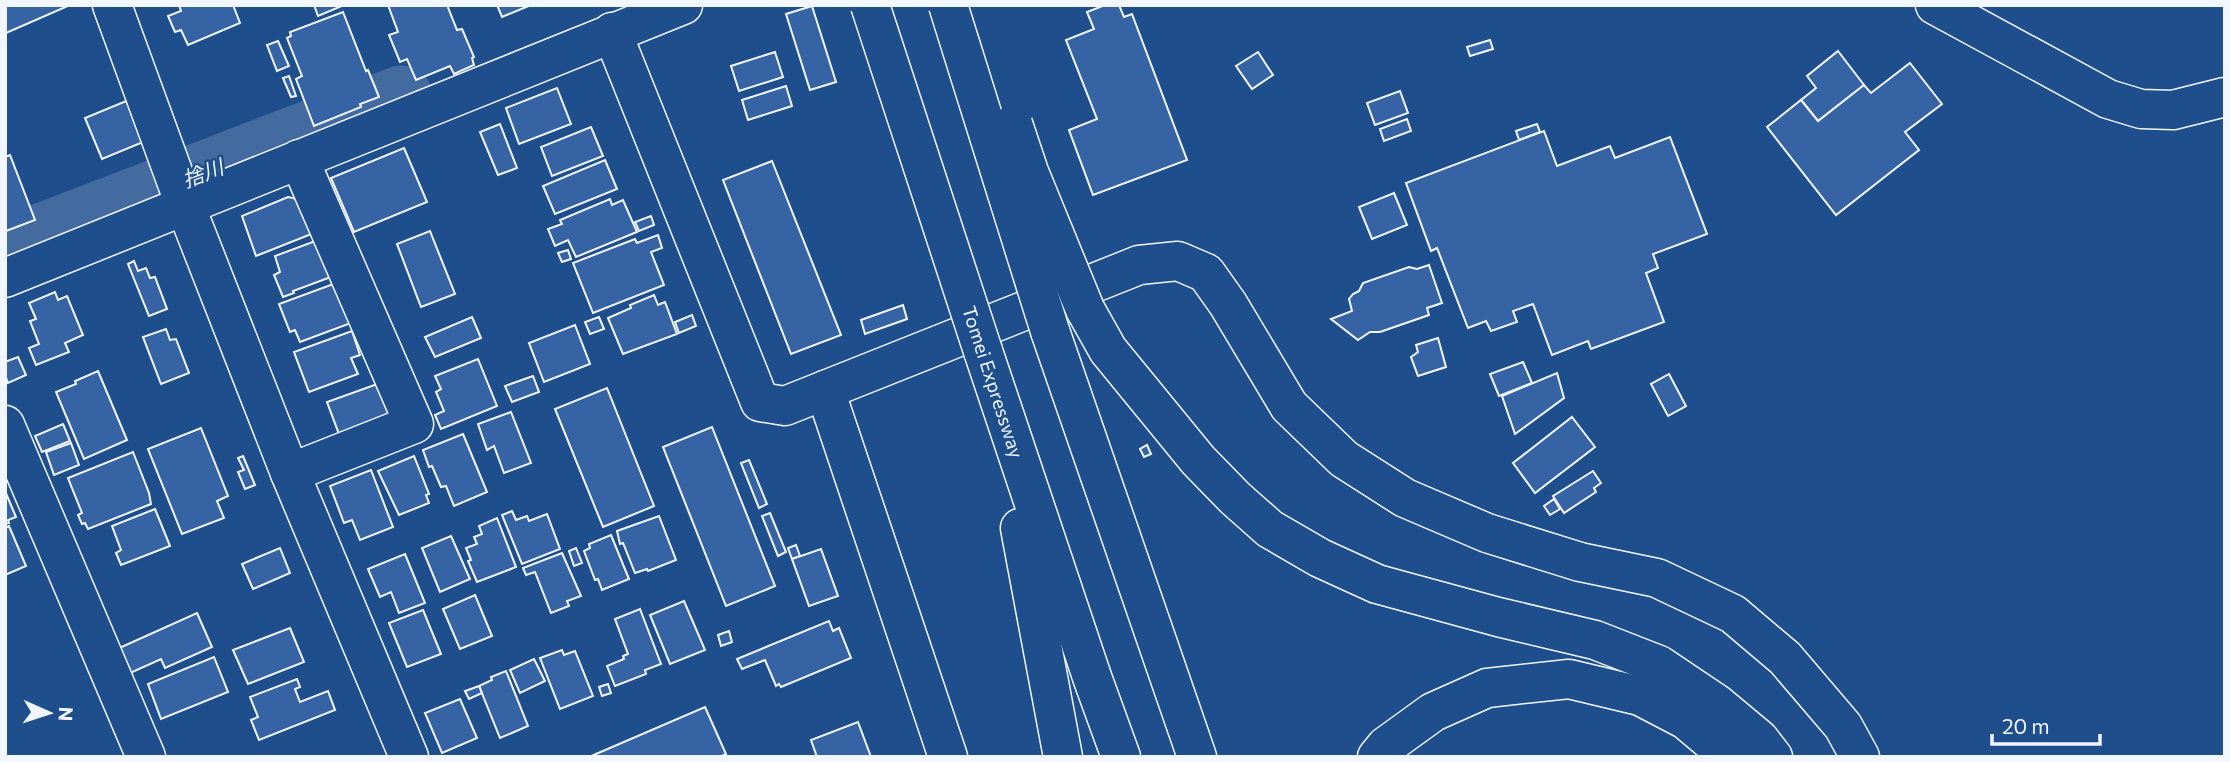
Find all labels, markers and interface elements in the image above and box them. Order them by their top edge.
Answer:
water label: 捨川 [178,153,228,192]
street label: Tomei Expressway [958,303,1029,461]
north arrow [14,678,84,748]
scale bar [1992,702,2100,746]
text: N [55,706,78,722]
text: 20 m [2002,713,2050,738]

